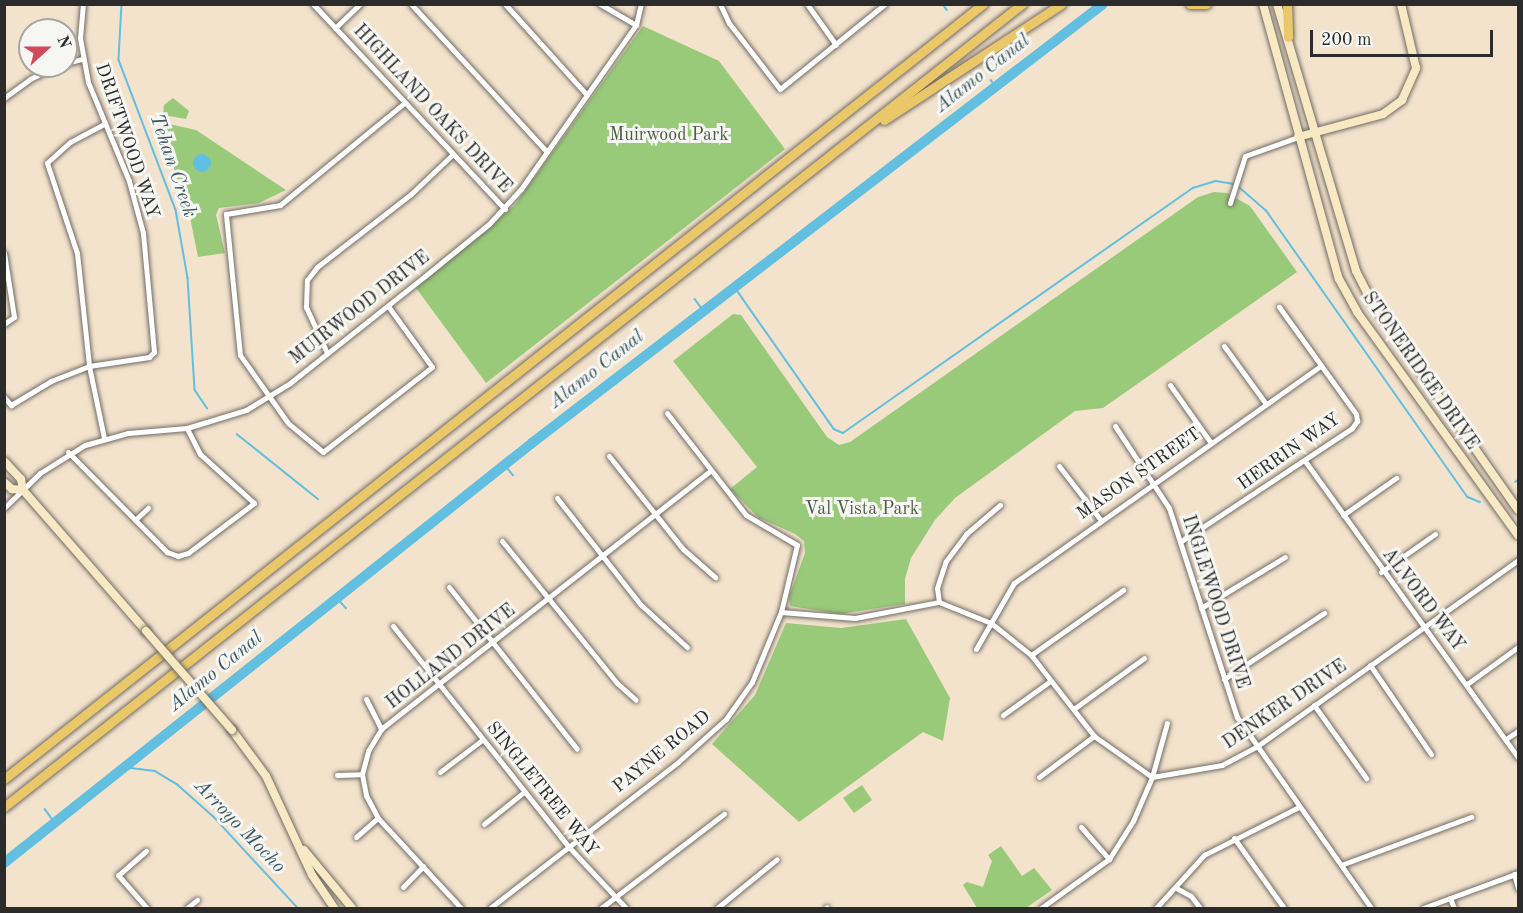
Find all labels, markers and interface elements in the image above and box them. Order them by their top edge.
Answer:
north arrow [18,18,78,78]
scale bar [1313,18,1496,56]
street label: HIGHLAND OAKS DRIVE [348,20,516,198]
water label: Alamo Canal [931,29,1035,119]
text: 200 m [1321,31,1372,49]
text: N [53,34,73,51]
street label: DRIFTWOOD WAY [90,61,164,221]
water label: Tehan Creek [143,111,201,221]
park label: Muirwood Park [609,124,729,146]
street label: MUIRWOOD DRIVE [286,247,434,369]
street label: STONERIDGE DRIVE [1357,288,1483,454]
water label: Alamo Canal [545,325,649,415]
street label: HERRIN WAY [1234,409,1344,495]
street label: MASON STREET [1073,423,1205,525]
park label: Val Vista Park [805,498,919,520]
street label: INGLEWOOD DRIVE [1177,513,1253,691]
street label: ALVORD WAY [1377,544,1469,656]
street label: HOLLAND DRIVE [382,600,520,714]
water label: Alamo Canal [164,627,268,717]
street label: DENKER DRIVE [1219,656,1351,754]
street label: PAYNE ROAD [609,706,715,798]
street label: SINGLETREE WAY [481,718,603,860]
water label: Arroyo Mocho [188,775,290,879]

